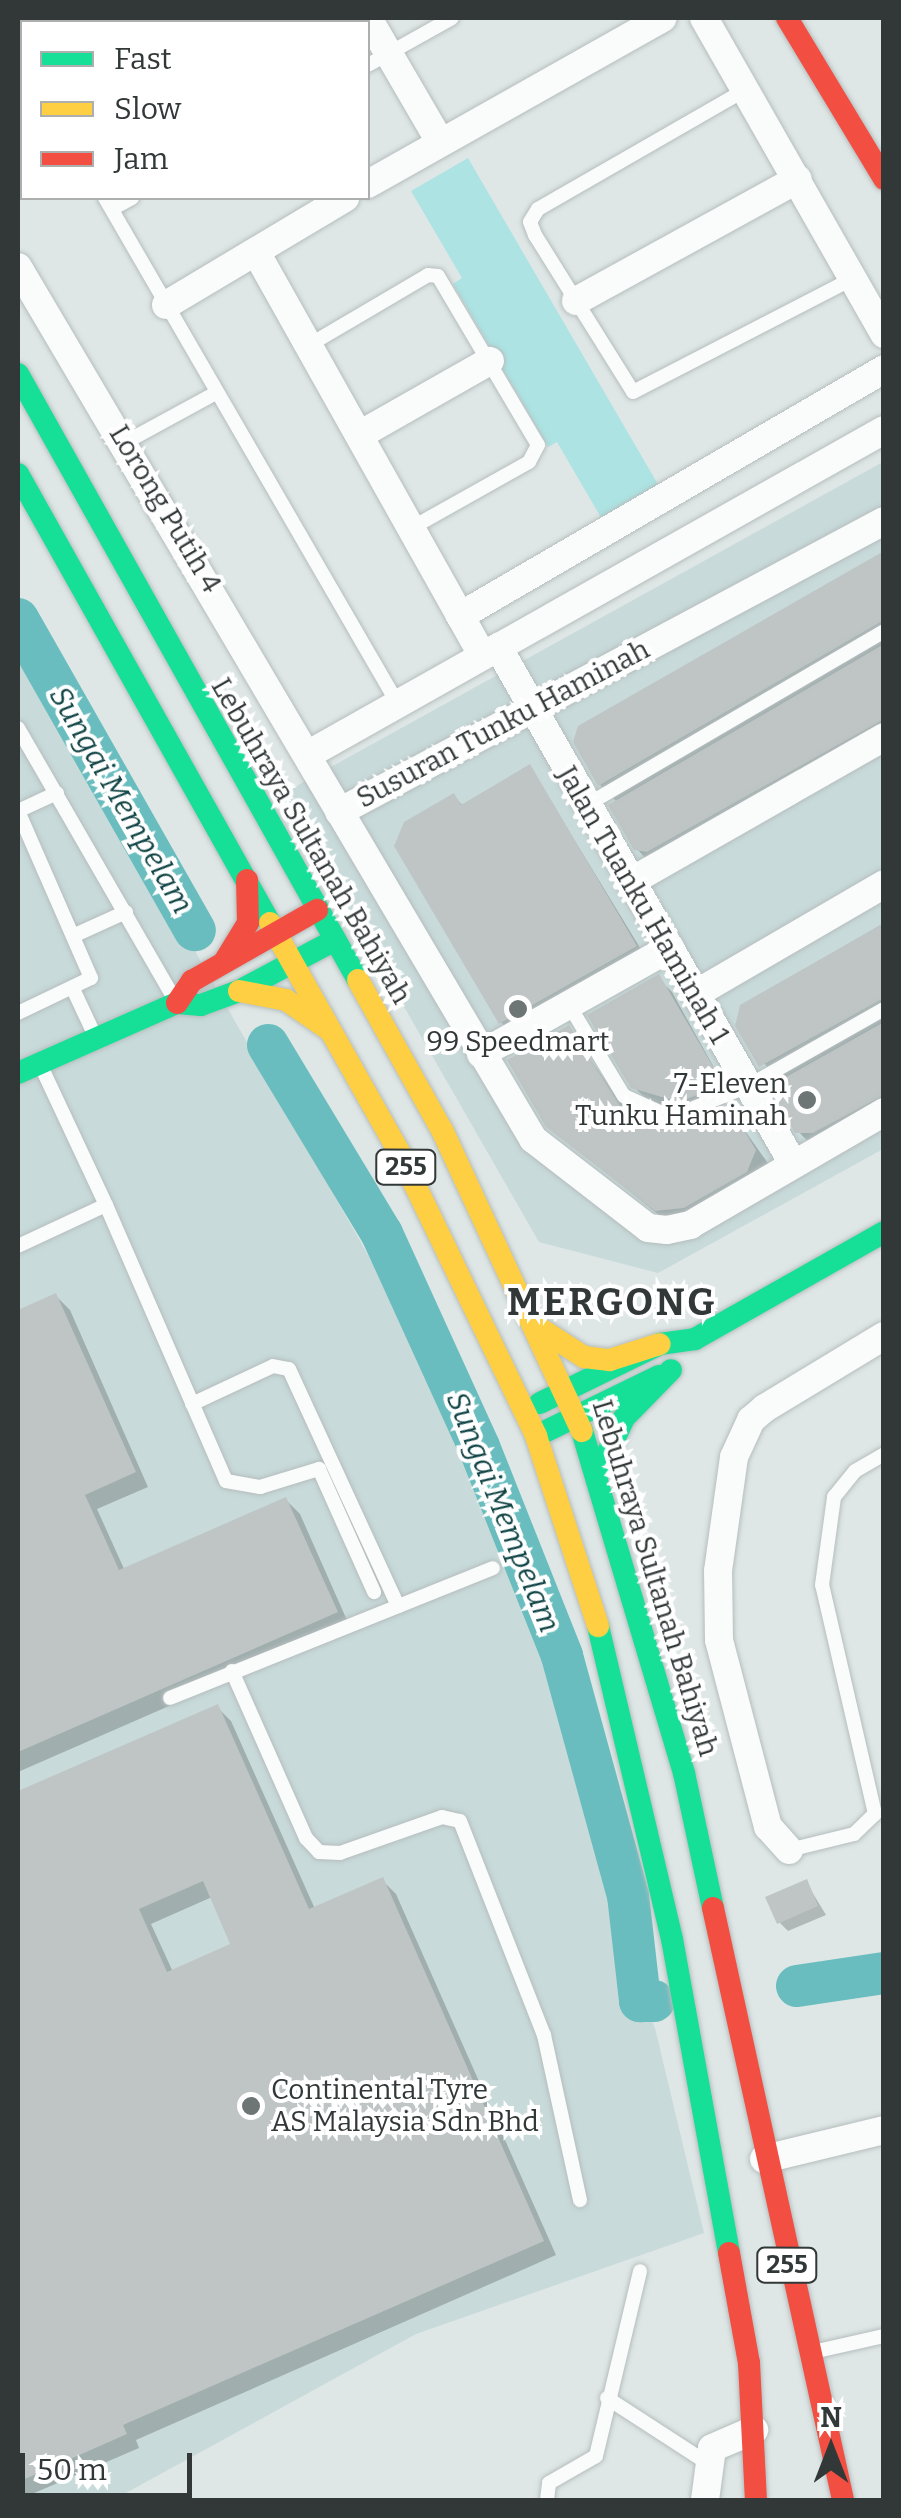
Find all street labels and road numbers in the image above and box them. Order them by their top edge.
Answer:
street label: Lorong Putih 4 [102,419,228,599]
street label: Susuran Tunku Haminah [351,633,655,815]
street label: Lebuhraya Sultanah Bahiyah [204,672,418,1010]
street label: Jalan Tuanku Haminah 1 [550,760,736,1050]
road number: 255 [374,1147,438,1187]
street label: Lebuhraya Sultanah Bahiyah [585,1396,725,1760]
road number: 255 [754,2245,820,2285]

